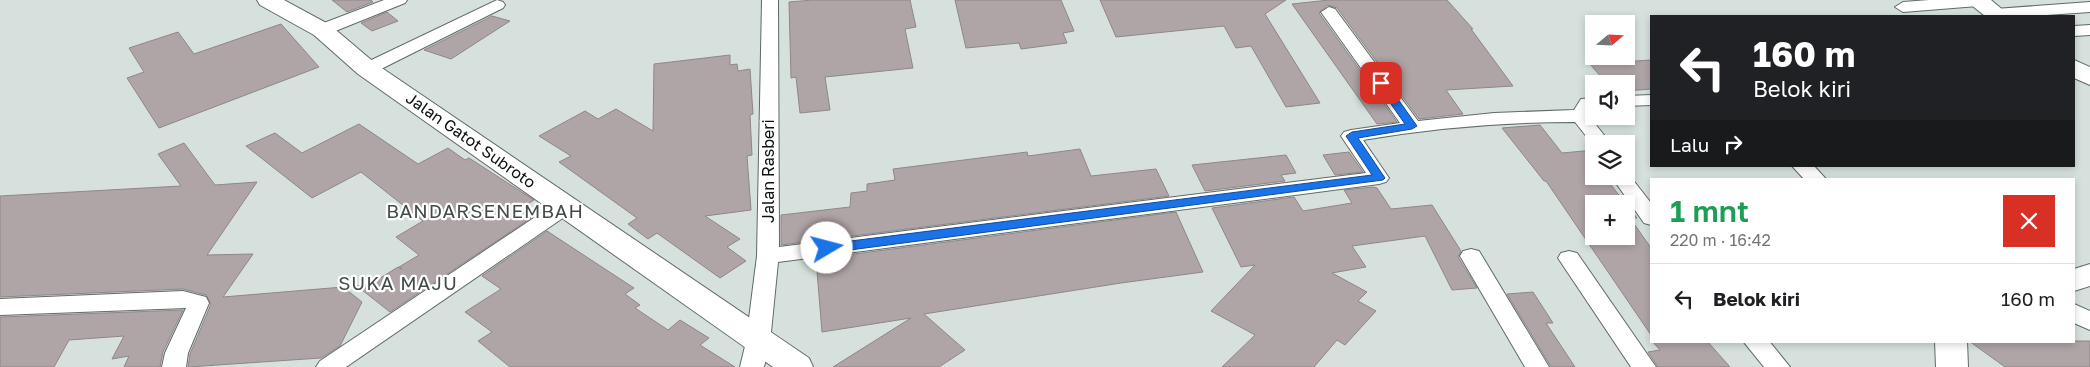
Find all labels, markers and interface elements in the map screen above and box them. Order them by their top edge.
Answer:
north arrow [1585,15,1635,65]
map controls [1585,15,1635,245]
text: 160 m [1753,33,1855,75]
icon: left [1670,35,1735,100]
pin [1360,62,1402,104]
icon: arrive [1367,69,1395,97]
button: sound [1585,75,1635,125]
text: Belok kiri [1753,75,1851,102]
street label: Jalan Gatot Subroto [402,88,540,192]
street label: Jalan Rasberi [758,119,778,223]
icon: right [1719,130,1747,158]
text: Lalu [1670,133,1709,156]
button: layers [1585,135,1635,185]
text: 1 mnt [1670,193,1749,229]
button: + [1585,195,1635,245]
button: close [2003,195,2055,247]
district label: BANDARSENEMBAH [386,199,584,222]
position arrow [800,221,852,273]
text: 220 m · 16:42 [1670,230,1771,250]
district label: SUKA MAJU [338,271,458,294]
icon: left [1670,285,1698,313]
text: Belok kiri [1713,287,1800,310]
text: 160 m [2001,287,2055,310]

